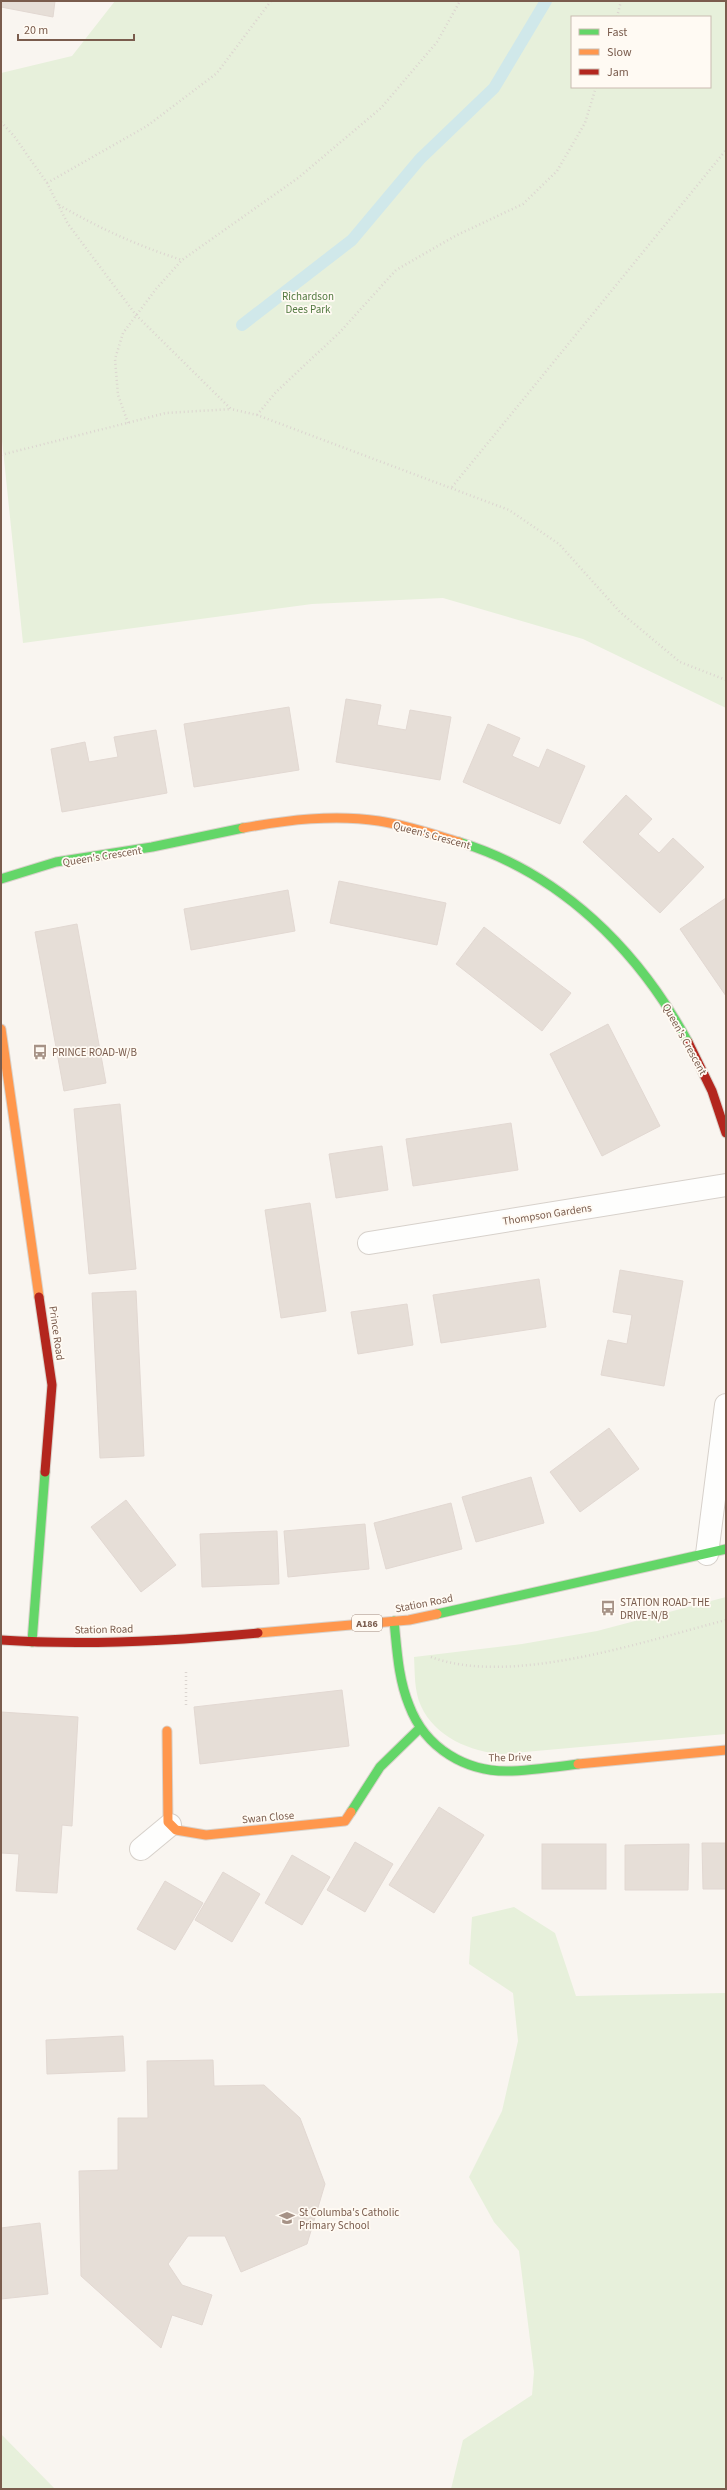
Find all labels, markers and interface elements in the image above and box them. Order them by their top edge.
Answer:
scale bar [18,16,134,42]
legend [571,16,711,88]
text: 20 m [24,22,48,39]
text: Fast [607,24,627,41]
text: Slow [607,44,632,61]
text: Jam [607,64,629,81]
park label: Richardson Dees Park [282,289,334,317]
street label: Queen's Crescent [391,818,473,853]
street label: Queen's Crescent [62,843,143,870]
street label: Queen's Crescent [659,1001,711,1078]
bus stop icon: PRINCE ROAD-W/B [31,1043,49,1061]
place label: PRINCE ROAD-W/B [52,1045,137,1060]
street label: Thompson Gardens [501,1200,593,1229]
street label: Prince Road [45,1305,68,1361]
street label: Station Road [394,1591,454,1616]
place label: STATION ROAD-THE DRIVE-N/B [620,1595,710,1623]
bus stop icon: STATION ROAD-THE DRIVE-N/B [599,1599,617,1617]
road number: A186 [352,1615,382,1631]
street label: Station Road [75,1621,133,1638]
street label: The Drive [488,1750,532,1765]
street label: Swan Close [241,1808,295,1827]
place label: St Columba's Catholic Primary School [299,2205,399,2233]
school or university icon: St Columba's Catholic Primary School [278,2209,296,2227]

